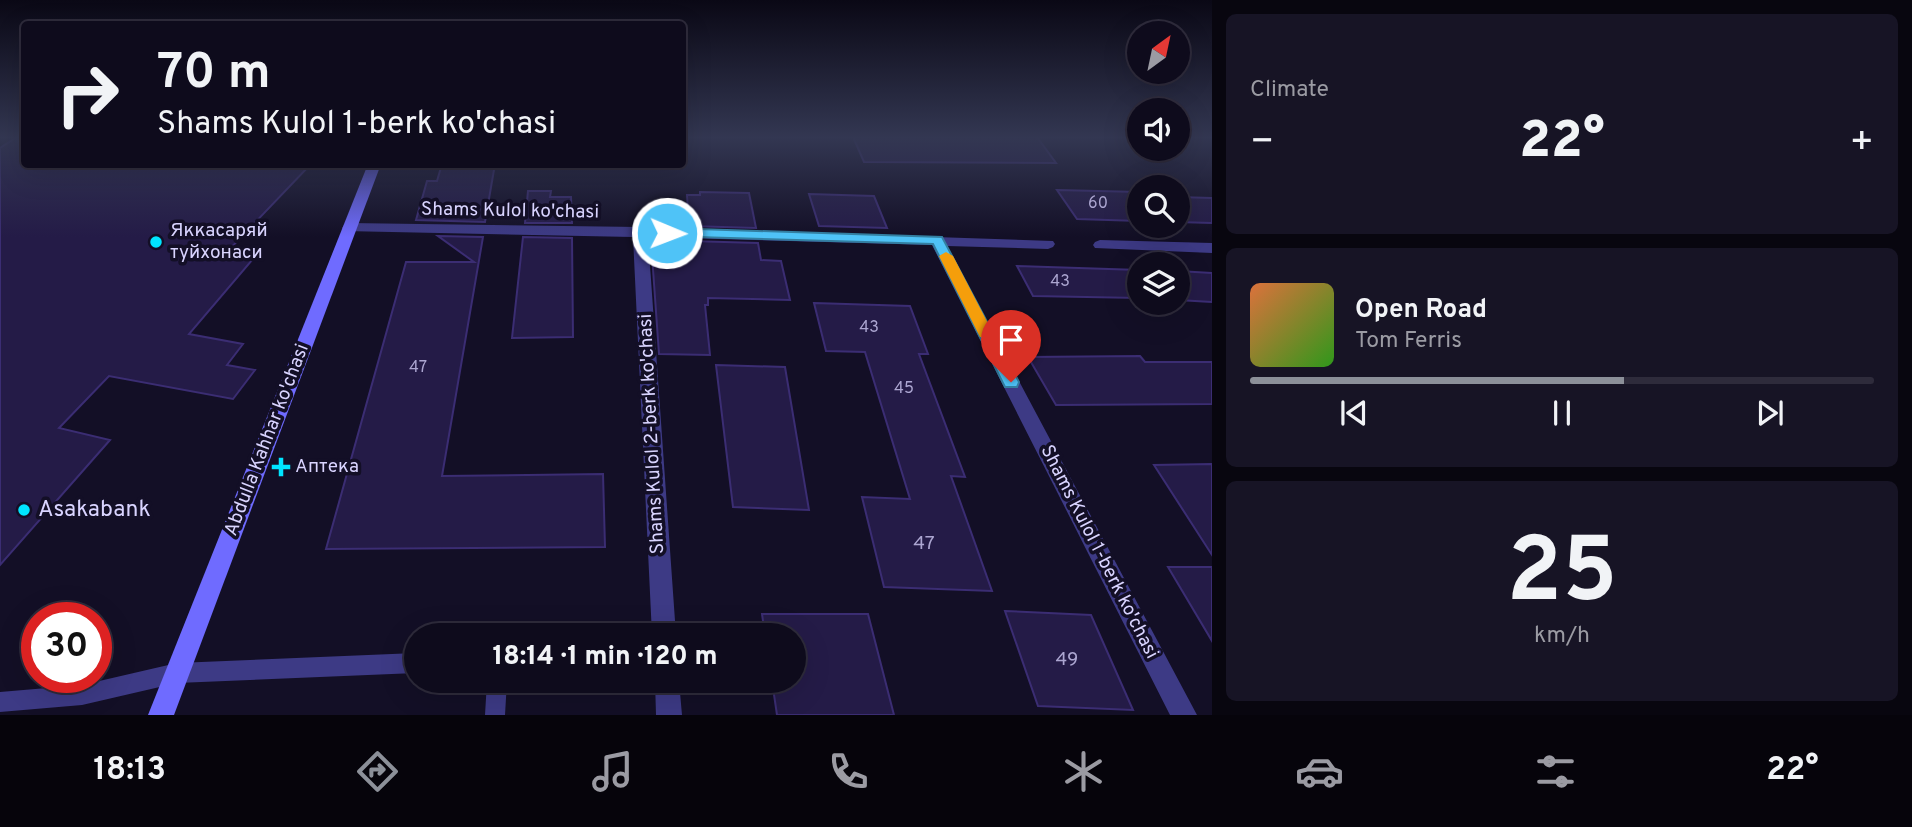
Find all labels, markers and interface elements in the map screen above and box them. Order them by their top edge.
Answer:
north arrow [1127,21,1190,84]
map controls [1127,21,1190,315]
text: 70 m [157,44,271,106]
icon: right [42,49,133,140]
text: Climate [1250,76,1329,105]
button: sound [1127,98,1190,161]
text: Shams Kulol 1-berk ko'chasi [157,105,556,145]
text: 22° [1519,110,1605,176]
text: − [1250,119,1275,168]
text: + [1849,119,1874,168]
button: search [1127,175,1190,238]
house number: 60 [1088,194,1108,214]
position arrow [630,196,704,270]
street label: Shams Kulol ko'chasi [421,197,599,225]
place label: Яккасаряй туйхонаси [170,219,268,265]
marker: Яккасаряй туйхонаси [148,234,164,250]
button: layers [1127,252,1190,315]
house number: 43 [1050,272,1070,292]
text: Open Road [1355,294,1487,327]
pin [981,310,1041,382]
street label: Shams Kulol 2-berk ko'chasi [634,313,670,555]
house number: 43 [859,318,879,338]
icon: arrive [992,321,1030,359]
text: Tom Ferris [1355,327,1462,356]
street label: Abdulla Kahhar ko'chasi [219,341,315,539]
house number: 47 [409,358,427,378]
house number: 45 [894,379,914,399]
icon: previous [1335,394,1373,432]
icon: pause [1543,394,1581,432]
icon: next [1751,394,1789,432]
street label: Shams Kulol 1-berk ko'chasi [1035,441,1163,663]
place label: Аптека [295,455,359,479]
marker: Аптека [273,459,289,475]
place label: Asakabank [38,496,151,525]
marker: Asakabank [16,502,32,518]
text: 25 [1506,519,1618,634]
house number: 47 [913,532,935,556]
speed limit sign: 30 [21,602,112,693]
text: km/h [1534,622,1590,651]
text: 18:14 · 1 min · 120 m [493,641,717,674]
house number: 49 [1056,648,1078,672]
icon: directions [353,747,402,796]
icon: music [588,747,637,796]
icon: phone [824,747,873,796]
icon: climate [1059,747,1108,796]
icon: car [1295,747,1344,796]
icon: filters [1531,747,1580,796]
text: 18:13 [93,751,166,791]
text: 22° [1766,751,1819,791]

